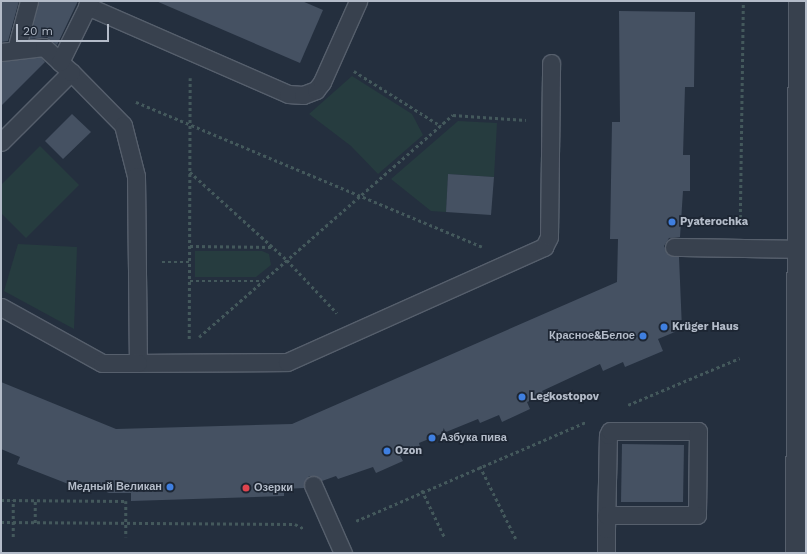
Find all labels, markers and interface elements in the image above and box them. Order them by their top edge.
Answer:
scale bar [18,16,111,42]
text: 20 m [23,24,53,38]
place label: Pyaterochka [680,215,748,229]
marker: Pyaterochka [667,217,677,227]
place label: Krüger Haus [672,320,739,334]
marker: Krüger Haus [659,322,669,332]
place label: Красное&Белое [549,329,635,343]
marker: Красное&Белое [638,331,648,341]
place label: Legkostopov [530,390,599,404]
marker: Legkostopov [517,392,527,402]
place label: Азбука пива [440,431,507,445]
marker: Азбука пива [427,433,437,443]
place label: Ozon [395,444,422,458]
marker: Ozon [382,446,392,456]
place label: Медный Великан [68,480,162,494]
place label: Озерки [254,481,293,495]
marker: Медный Великан [165,482,175,492]
marker: Озерки [241,483,251,493]

